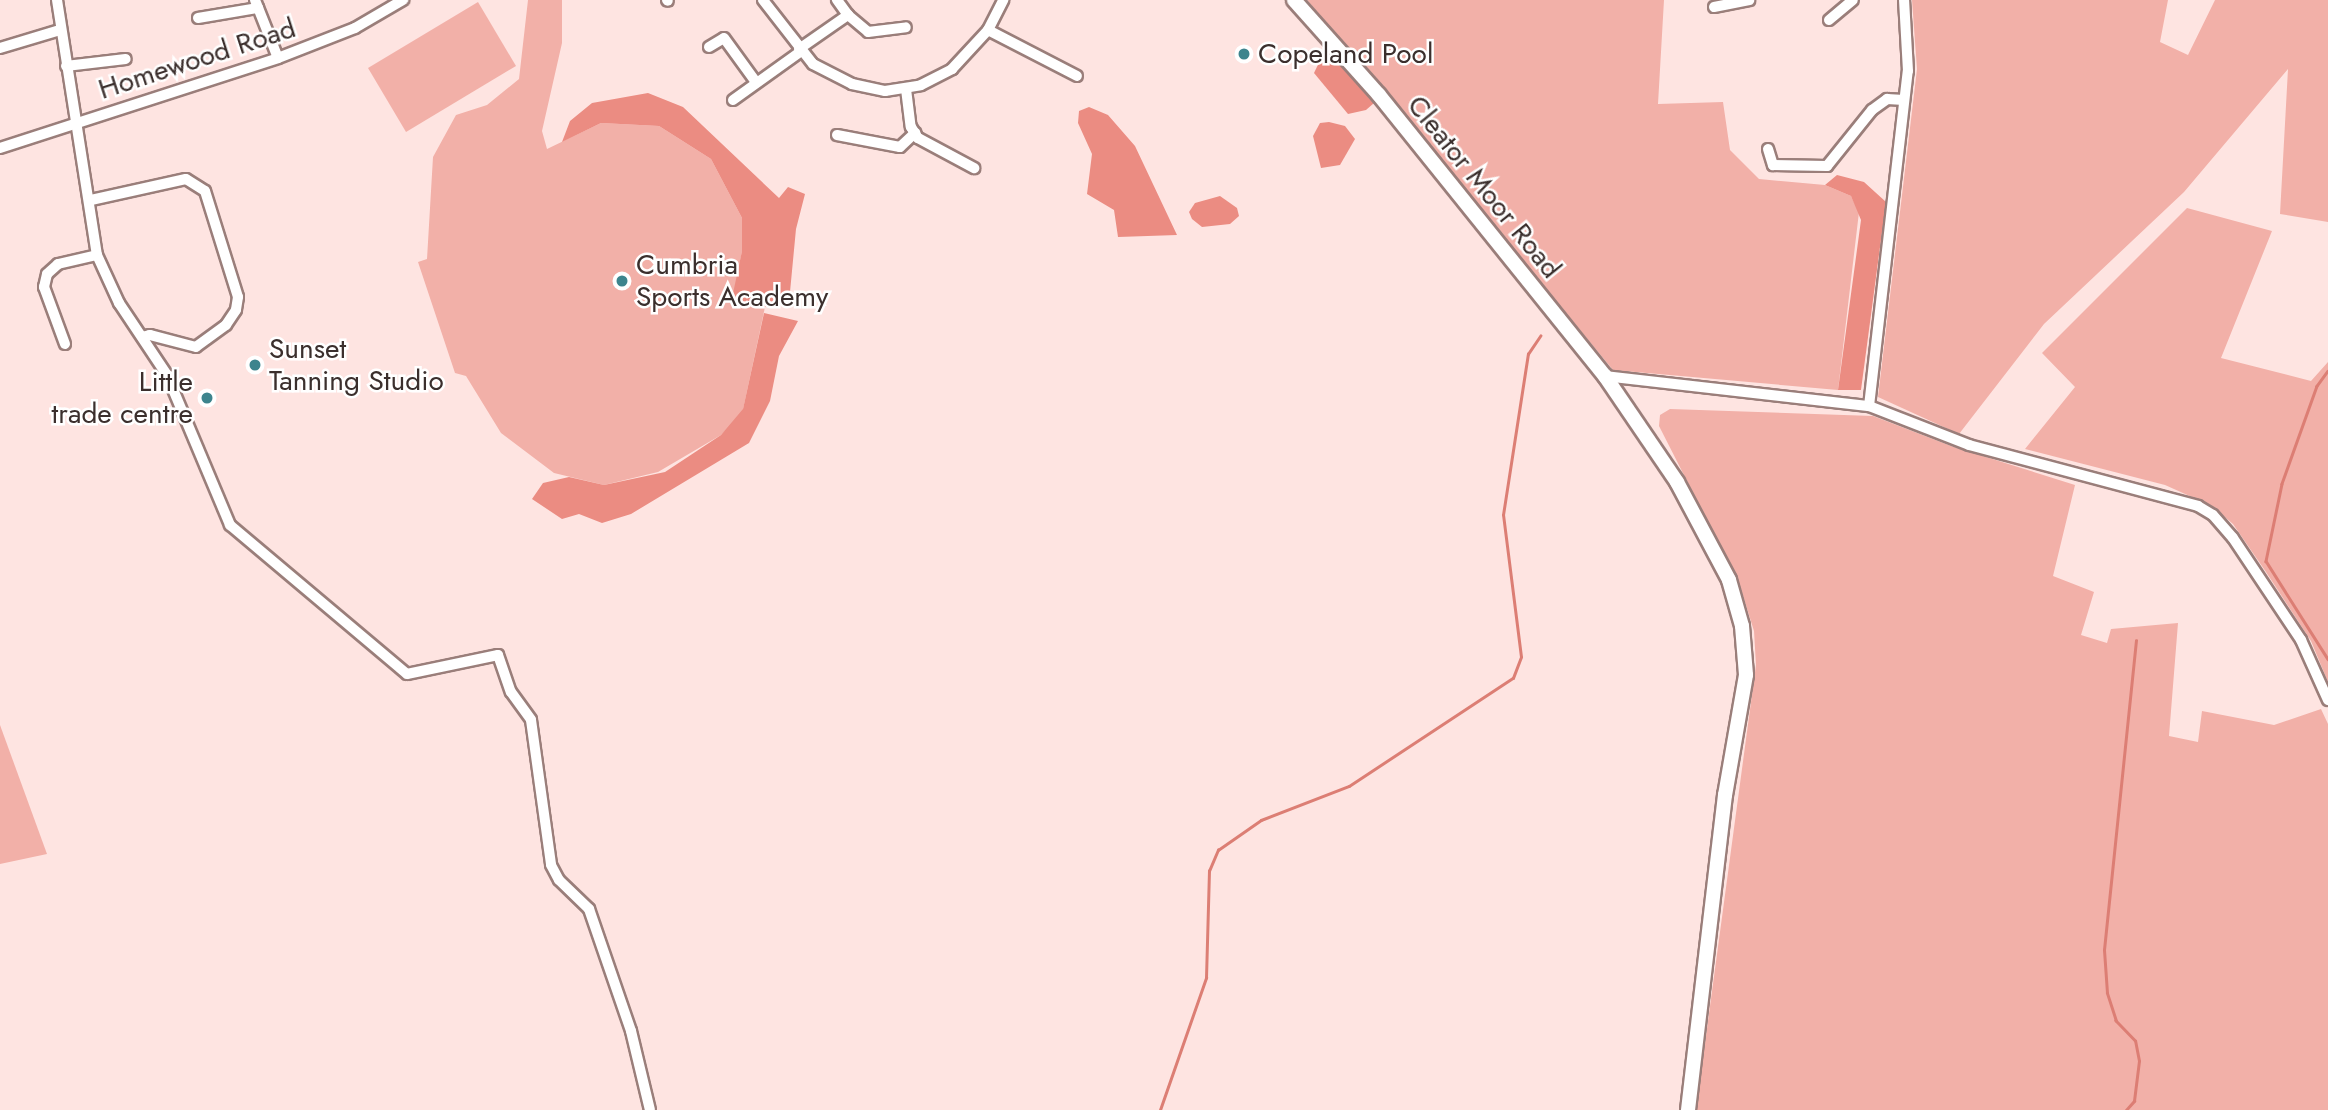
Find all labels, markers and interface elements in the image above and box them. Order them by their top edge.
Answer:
street label: Homewood Road [94,11,300,107]
place label: Copeland Pool [1258,37,1433,71]
marker: Copeland Pool [1236,46,1252,62]
street label: Cleator Moor Road [1400,89,1568,285]
place label: Cumbria Sports Academy [636,248,828,314]
marker: Cumbria Sports Academy [614,273,630,289]
place label: Sunset Tanning Studio [269,332,444,398]
marker: Sunset Tanning Studio [247,357,263,373]
place label: Little trade centre [52,365,193,431]
marker: Little trade centre [199,390,215,406]

